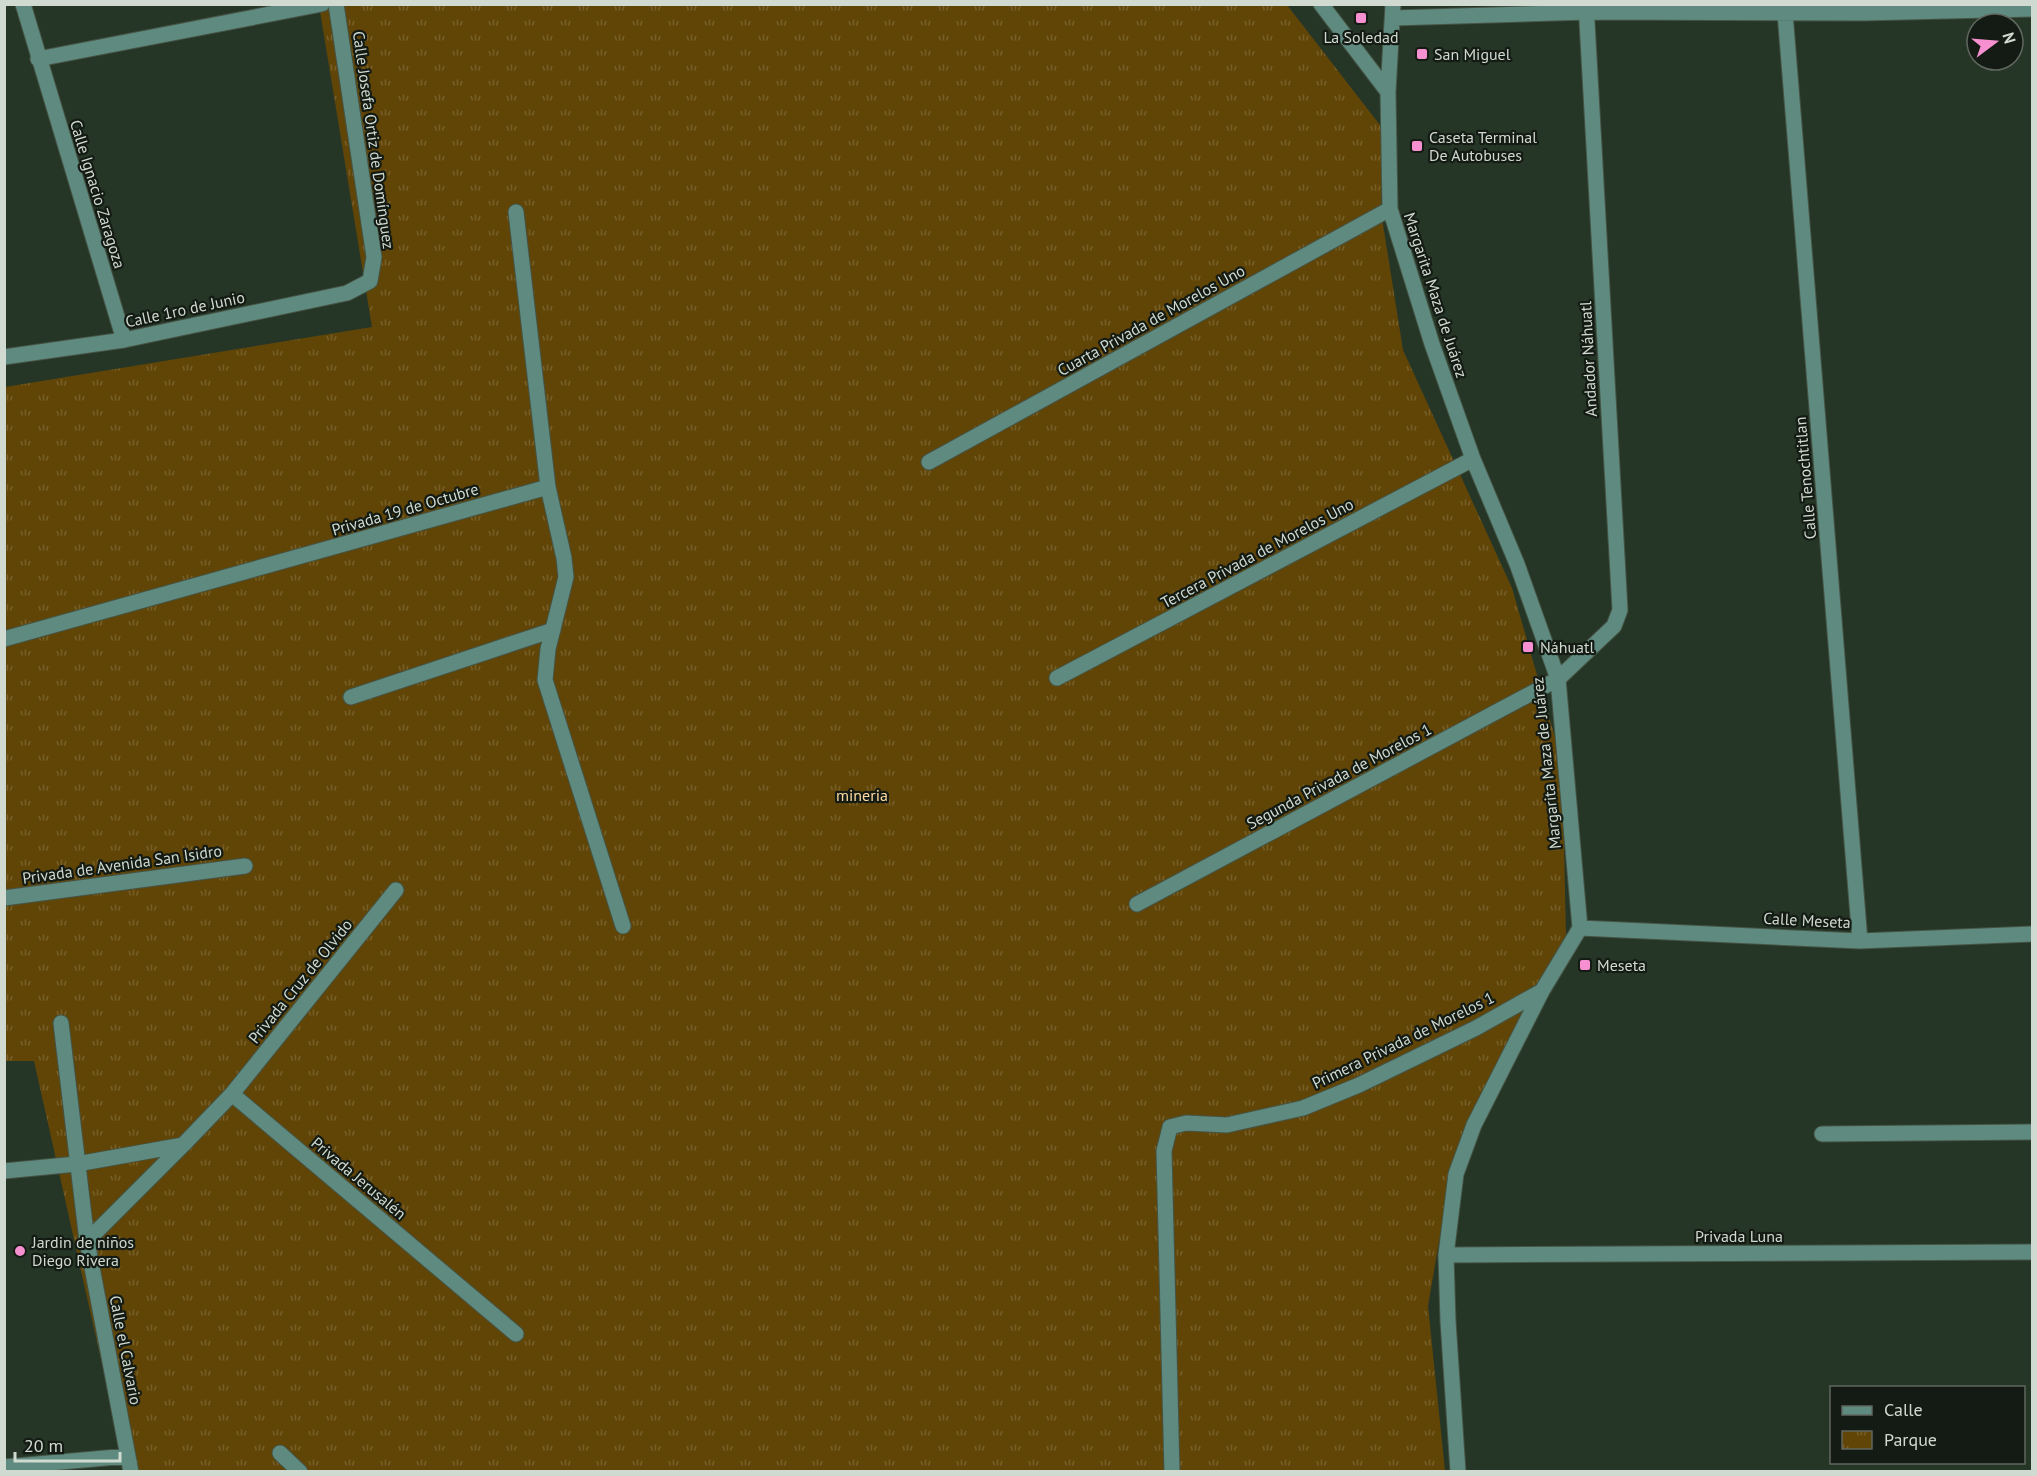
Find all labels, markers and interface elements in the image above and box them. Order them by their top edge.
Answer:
marker: La Soledad [1354,11,1368,25]
north arrow [1965,12,2025,72]
place label: La Soledad [1323,27,1399,47]
street label: Calle Josefa Ortiz de Domínguez [349,30,399,250]
text: N [1998,30,2020,46]
place label: San Miguel [1434,44,1511,64]
marker: San Miguel [1415,47,1429,61]
street label: Calle Ignacio Zaragoza [66,117,130,271]
place label: Caseta Terminal De Autobuses [1429,127,1537,165]
marker: Caseta Terminal De Autobuses [1410,139,1424,153]
street label: Margarita Maza de Juárez [1400,210,1472,380]
street label: Cuarta Privada de Morelos Uno [1054,260,1248,380]
street label: Calle 1ro de Junio [124,287,246,331]
street label: Andador Náhuatl [1575,300,1601,417]
street label: Calle Tenochtitlan [1790,416,1820,540]
street label: Privada 19 de Octubre [329,478,481,540]
street label: Tercera Privada de Morelos Uno [1157,494,1357,612]
place label: Náhuatl [1540,637,1594,657]
marker: Náhuatl [1521,640,1535,654]
street label: Margarita Maza de Juárez [1527,676,1565,850]
street label: Segunda Privada de Morelos 1 [1243,719,1435,833]
park label: mineria [836,785,888,805]
street label: Privada de Avenida San Isidro [21,840,223,888]
street label: Calle Meseta [1763,908,1851,932]
street label: Privada Cruz de Olvido [244,915,356,1047]
place label: Meseta [1597,955,1646,975]
marker: Meseta [1578,958,1592,972]
street label: Primera Privada de Morelos 1 [1309,987,1497,1093]
street label: Privada Jerusalén [308,1133,410,1223]
street label: Privada Luna [1695,1226,1783,1246]
place label: Jardin de niños Diego Rivera [31,1232,134,1270]
marker: Jardin de niños Diego Rivera [13,1244,27,1258]
street label: Calle el Calvario [106,1294,146,1406]
legend [1830,1386,2025,1464]
text: Calle [1884,1398,1923,1421]
scale bar [15,1425,120,1463]
text: Parque [1884,1428,1937,1451]
text: 20 m [24,1434,63,1457]

